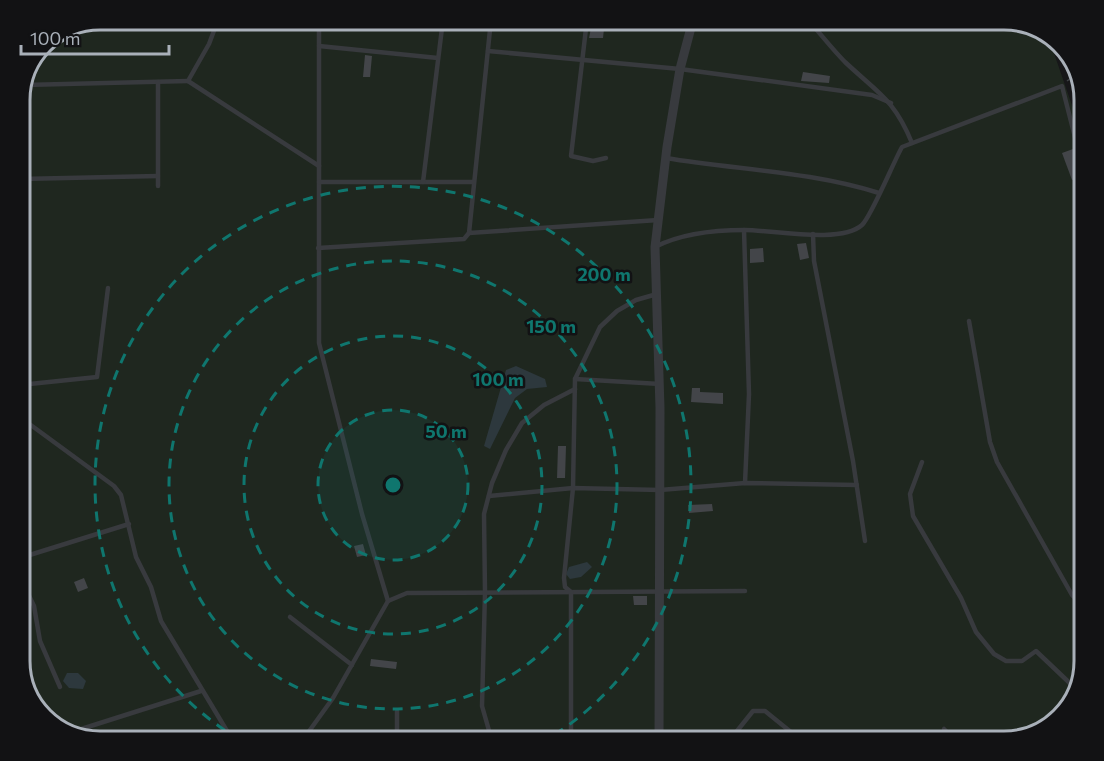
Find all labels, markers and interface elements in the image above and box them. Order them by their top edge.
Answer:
scale bar [21,18,170,56]
text: 100 m [30,27,80,49]
text: 200 m [577,263,631,285]
text: 150 m [526,315,576,337]
text: 100 m [472,368,524,390]
text: 50 m [425,420,467,442]
centre of rings [383,475,403,495]

